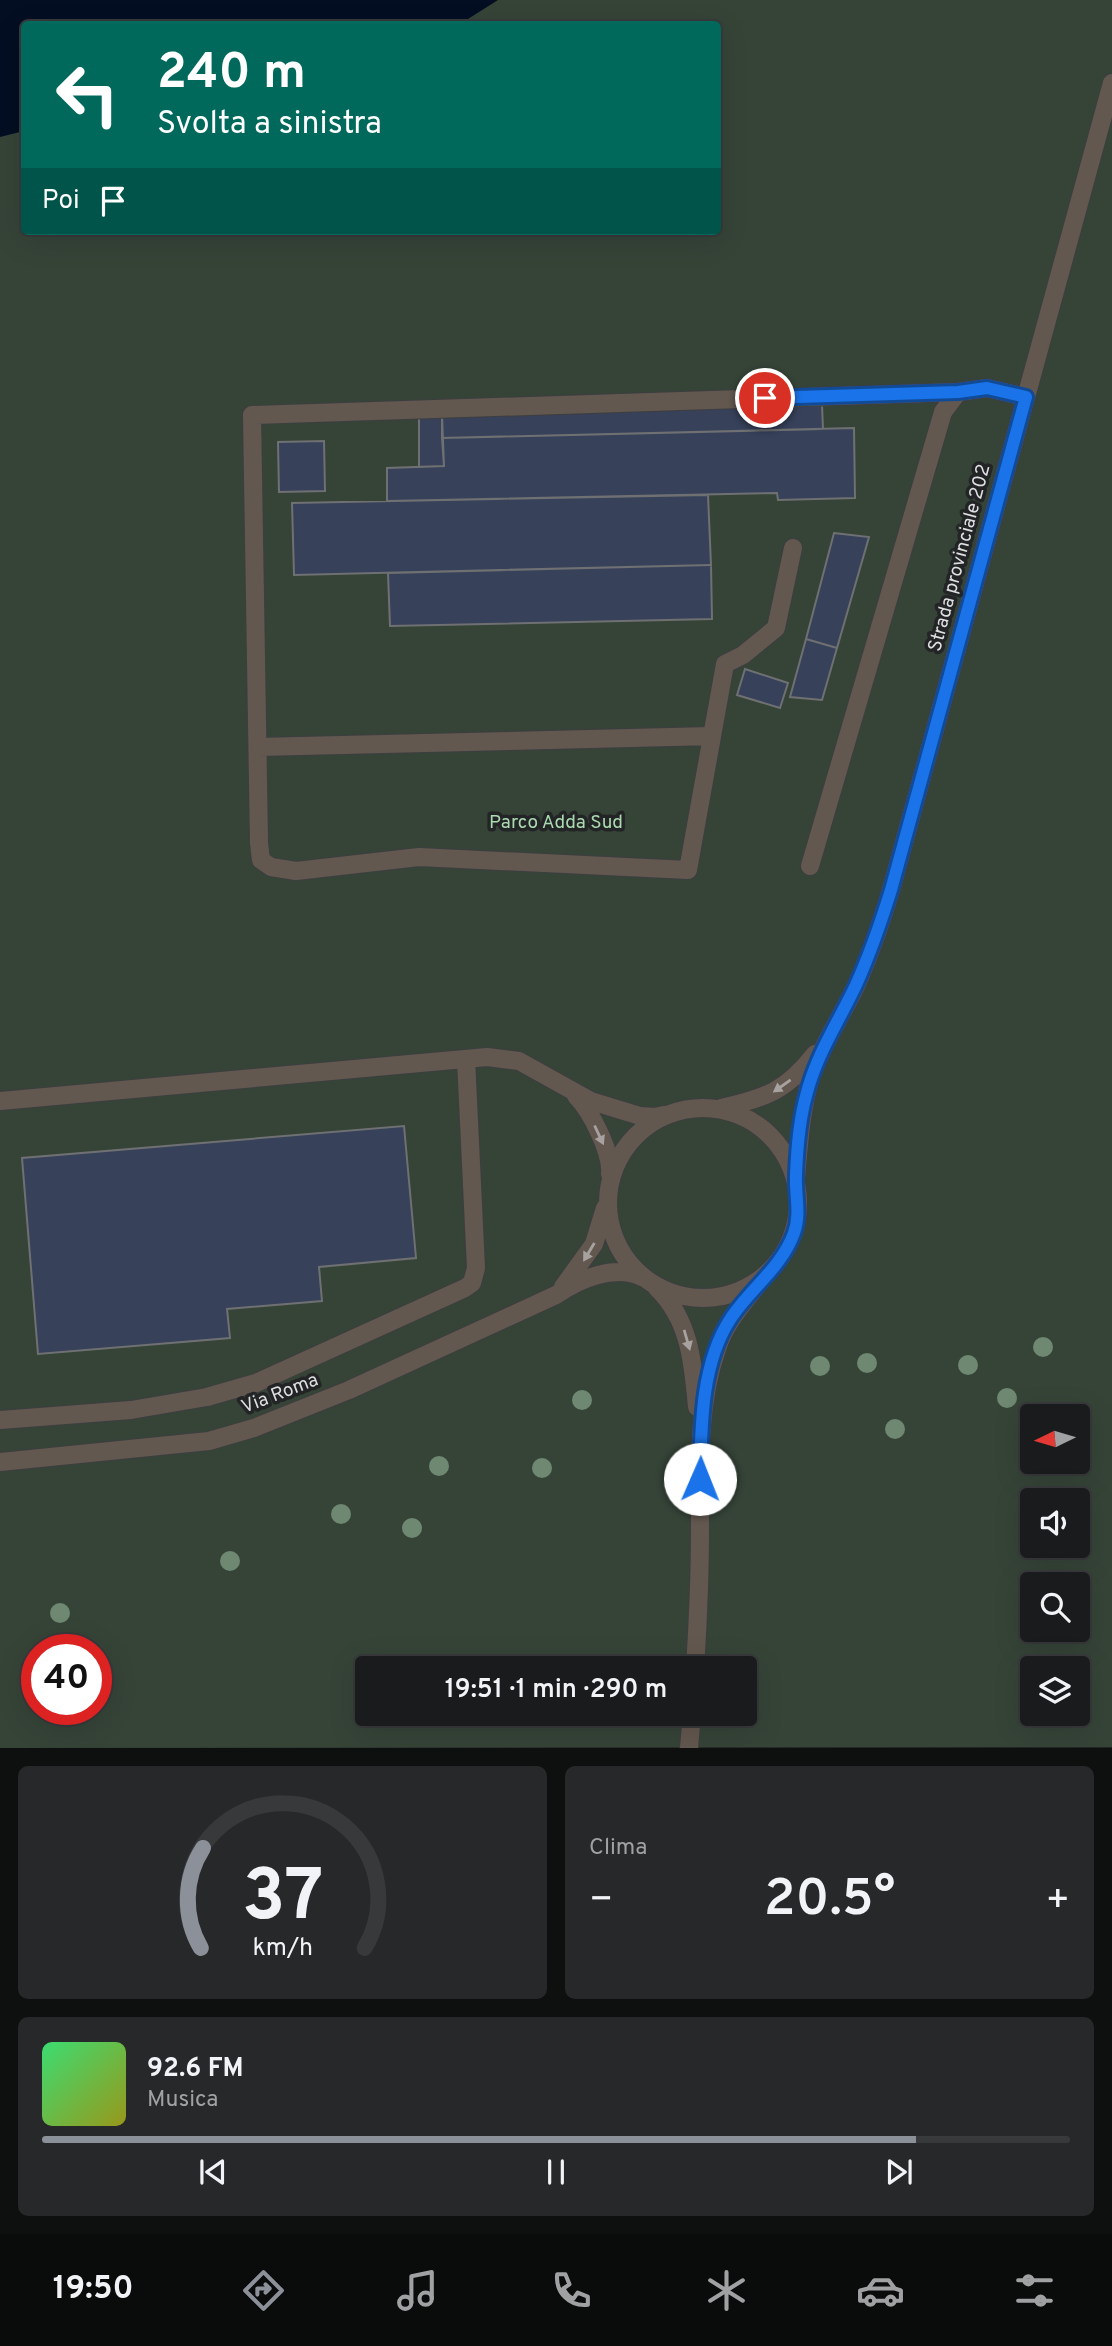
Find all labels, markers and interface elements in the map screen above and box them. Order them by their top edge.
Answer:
text: 240 m [157,44,306,106]
icon: left [42,49,133,140]
text: Svolta a sinistra [157,105,382,145]
icon: arrive [94,182,132,220]
text: Poi [42,185,80,218]
pin [735,368,795,428]
icon: arrive [746,379,784,417]
street label: Strada provinciale 202 [923,462,997,654]
park label: Parco Adda Sud [489,811,623,835]
one-way arrow [773,1079,791,1093]
one-way arrow [593,1125,605,1145]
one-way arrow [582,1243,595,1262]
one-way arrow [682,1329,692,1350]
street label: Via Roma [238,1368,322,1420]
north arrow [1020,1404,1090,1474]
map controls [1020,1404,1090,1726]
position arrow [663,1442,737,1516]
button: sound [1020,1488,1090,1558]
button: search [1020,1572,1090,1642]
speed limit sign: 40 [21,1634,112,1725]
button: layers [1020,1656,1090,1726]
text: 19:51 · 1 min · 290 m [445,1674,667,1707]
text: Clima [589,1834,647,1863]
text: 37 [242,1855,323,1947]
text: 20.5° [764,1868,895,1934]
text: − [589,1877,614,1926]
text: + [1045,1877,1070,1926]
text: km/h [252,1933,313,1965]
text: 92.6 FM [147,2053,244,2086]
text: Musica [147,2086,218,2115]
icon: previous [194,2153,232,2191]
icon: pause [537,2153,575,2191]
icon: next [880,2153,918,2191]
icon: directions [239,2266,288,2315]
icon: music [393,2266,442,2315]
icon: phone [547,2266,596,2315]
icon: climate [702,2266,751,2315]
icon: car [856,2266,905,2315]
icon: filters [1010,2266,1059,2315]
text: 19:50 [53,2270,133,2310]

